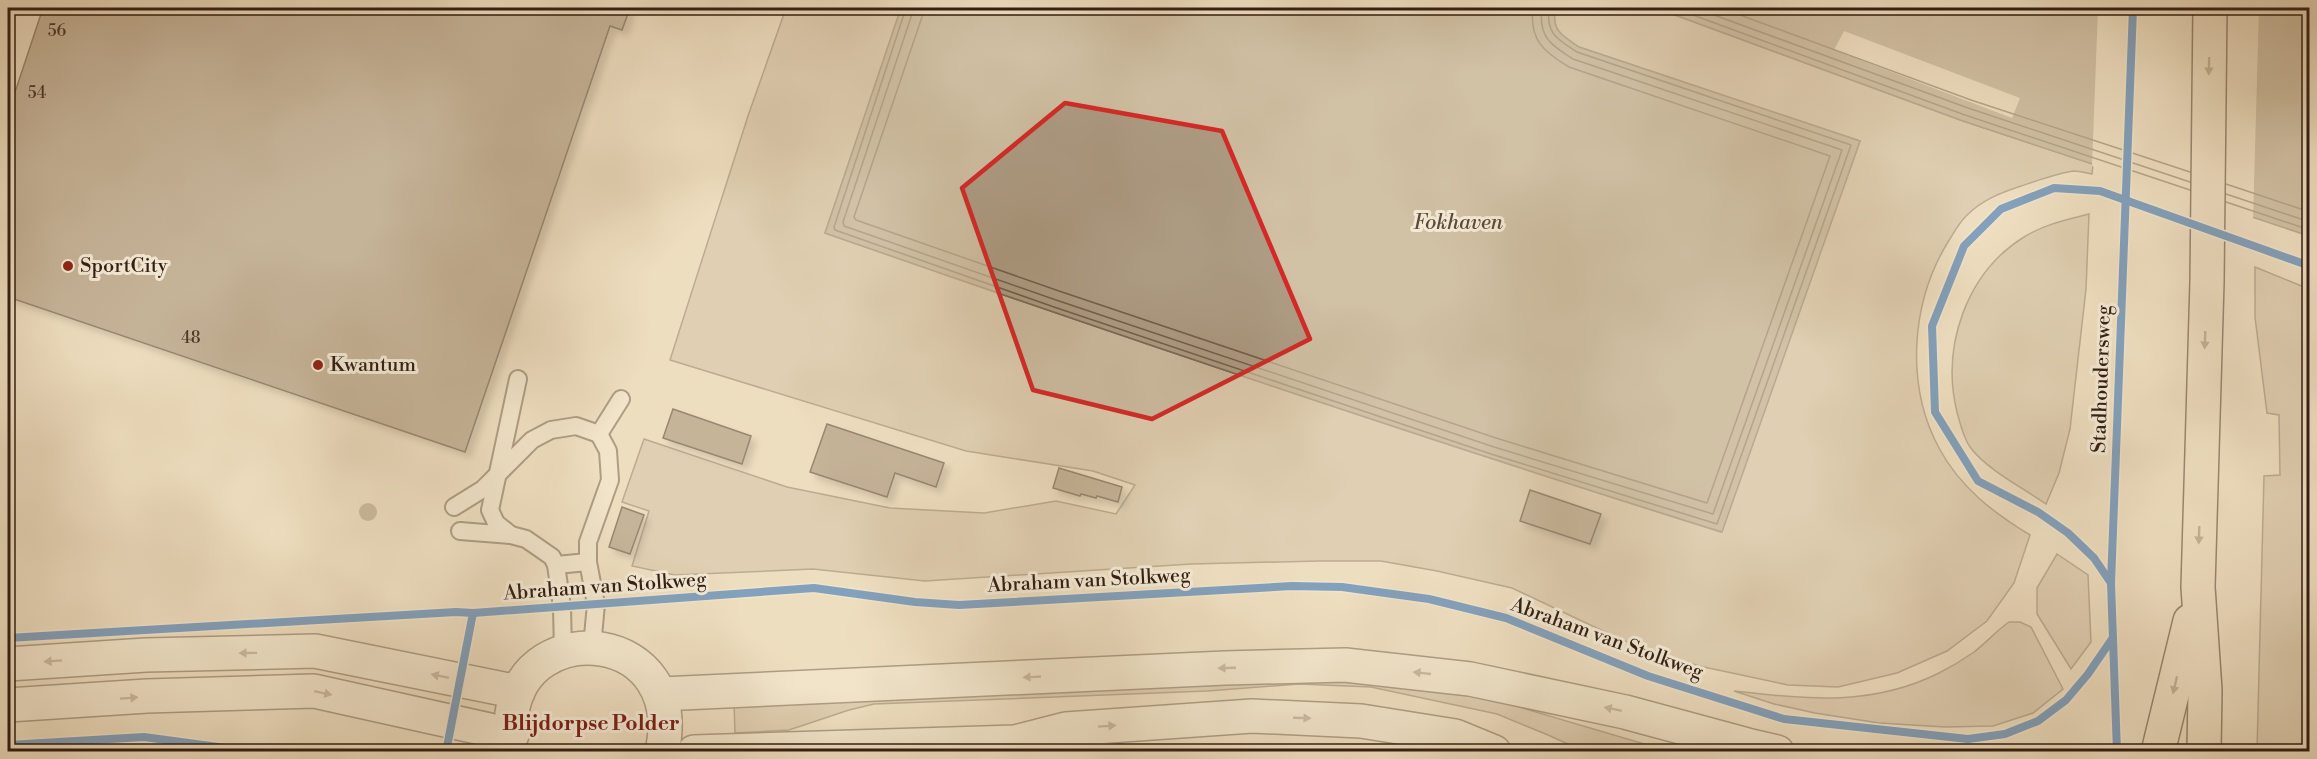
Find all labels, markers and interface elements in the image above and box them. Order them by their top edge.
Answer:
house number: 56 [48,21,67,41]
one-way arrow [2205,56,2214,75]
house number: 54 [28,83,47,103]
water label: Fokhaven [1413,210,1503,236]
place label: SportCity [80,254,168,279]
marker: SportCity [61,259,75,273]
street label: Stadhoudersweg [2087,304,2117,454]
house number: 48 [181,328,201,348]
one-way arrow [2201,331,2210,350]
place label: Kwantum [330,353,416,378]
marker: Kwantum [311,358,325,372]
one-way arrow [2195,525,2204,544]
street label: Abraham van Stolkweg [986,563,1192,599]
street label: Abraham van Stolkweg [502,567,708,607]
street label: Abraham van Stolkweg [1506,592,1707,686]
one-way arrow [238,648,257,657]
one-way arrow [43,656,62,665]
one-way arrow [1218,663,1237,673]
one-way arrow [1412,668,1431,678]
one-way arrow [431,671,450,680]
one-way arrow [1023,672,1042,681]
one-way arrow [2169,676,2179,694]
one-way arrow [314,689,333,699]
one-way arrow [119,693,138,702]
one-way arrow [1604,704,1622,714]
district label: Blijdorpse Polder [502,711,680,737]
one-way arrow [1292,714,1311,723]
one-way arrow [1098,722,1117,731]

